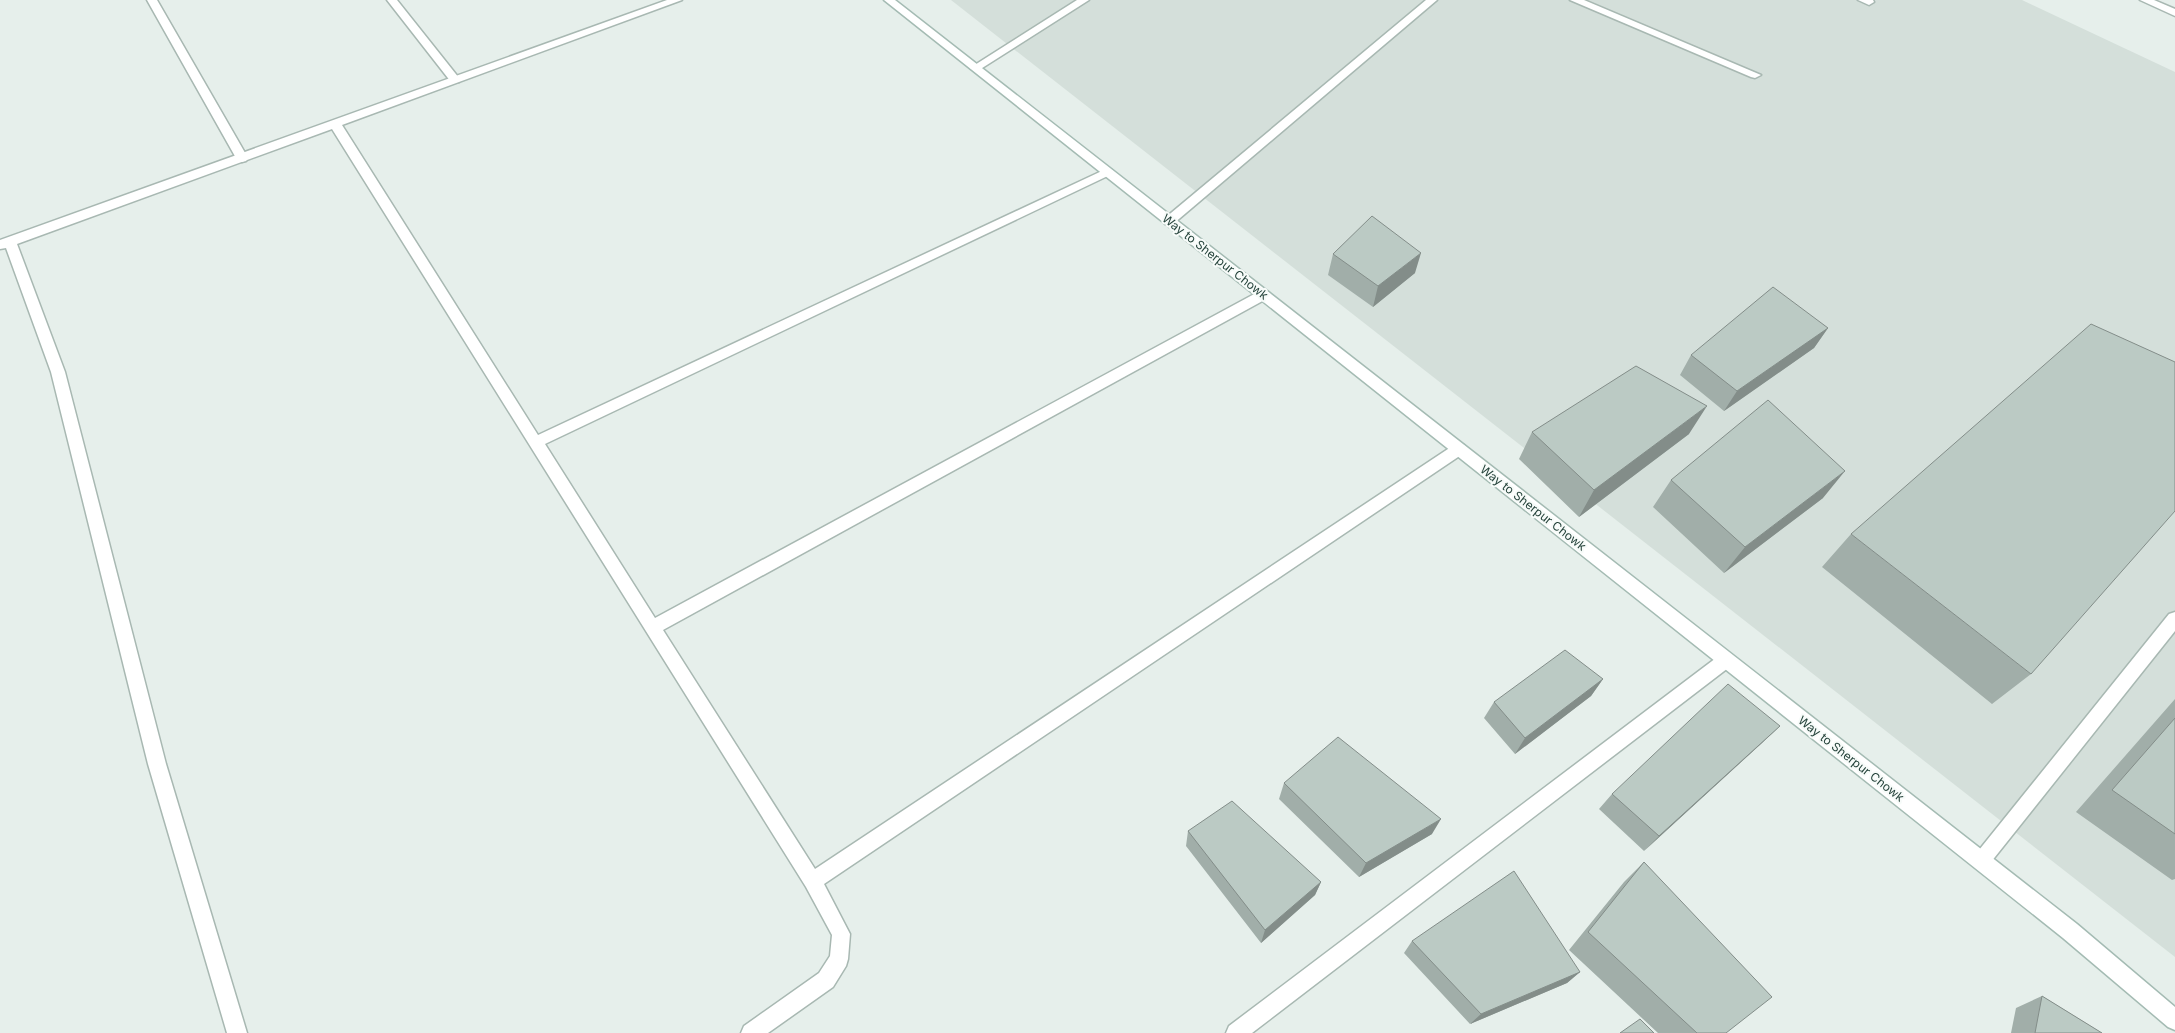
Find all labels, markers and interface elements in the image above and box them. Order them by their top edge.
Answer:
street label: Way to Sherpur Chowk [1159,211,1272,303]
street label: Way to Sherpur Chowk [1477,462,1590,554]
street label: Way to Sherpur Chowk [1795,713,1908,805]

